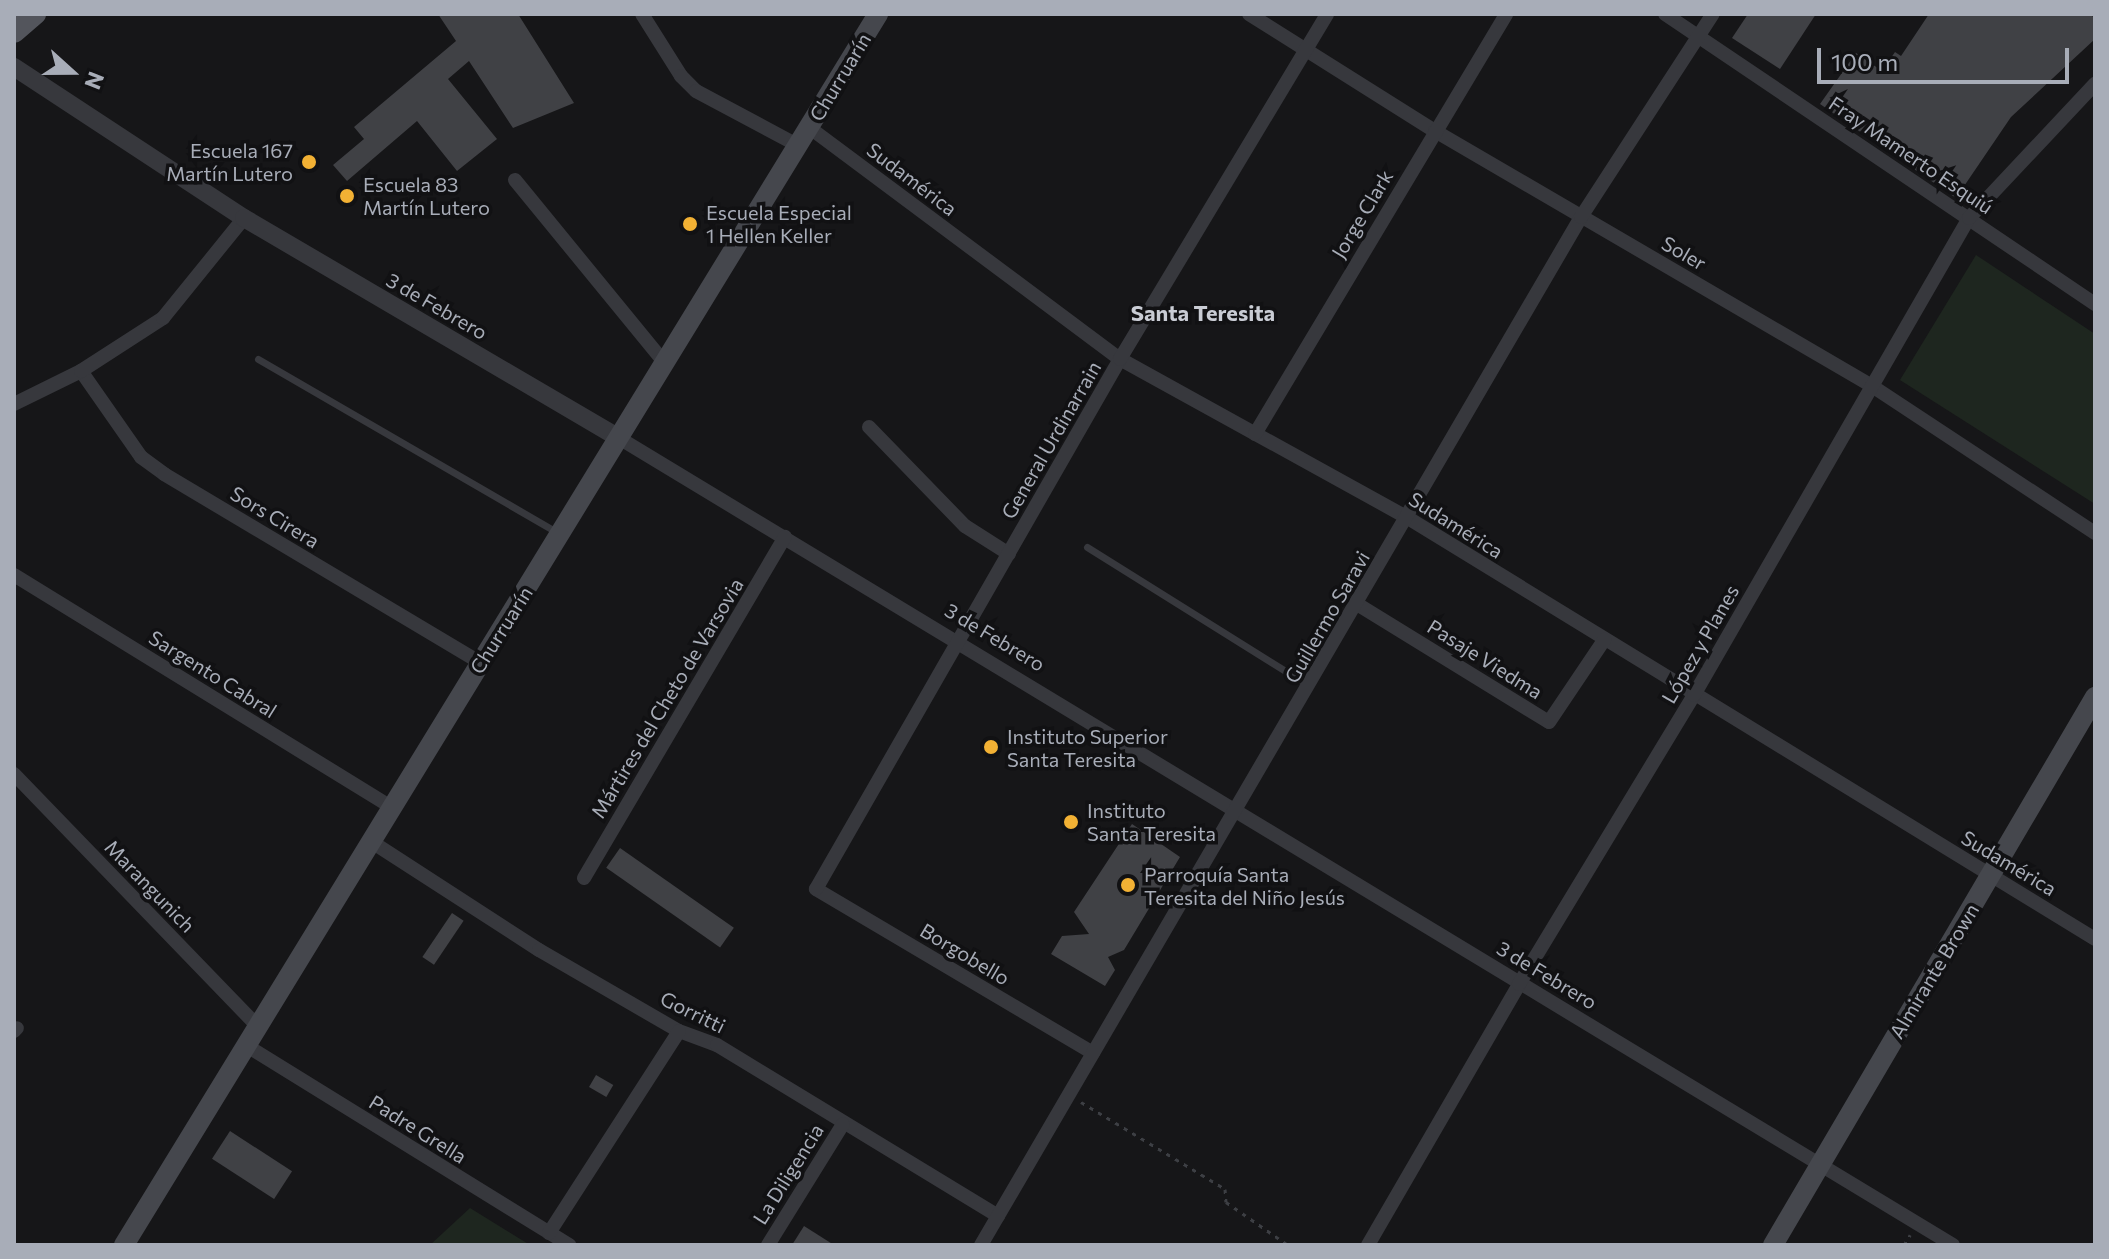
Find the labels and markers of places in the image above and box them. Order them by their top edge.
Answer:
place label: Escuela 167 Martín Lutero [166,138,293,185]
marker: Escuela 167 Martín Lutero [300,153,318,171]
place label: Escuela 83 Martín Lutero [363,172,490,219]
marker: Escuela 83 Martín Lutero [338,187,356,205]
place label: Escuela Especial 1 Hellen Keller [706,200,852,247]
marker: Escuela Especial 1 Hellen Keller [681,215,699,233]
place label: Instituto Superior Santa Teresita [1007,724,1168,771]
marker: Instituto Superior Santa Teresita [982,738,1000,756]
place label: Instituto Santa Teresita [1087,798,1216,845]
marker: Instituto Santa Teresita [1062,813,1080,831]
place label: Parroquía Santa Teresita del Niño Jesús [1144,862,1345,909]
marker: Parroquía Santa Teresita del Niño Jesús [1119,876,1137,894]

